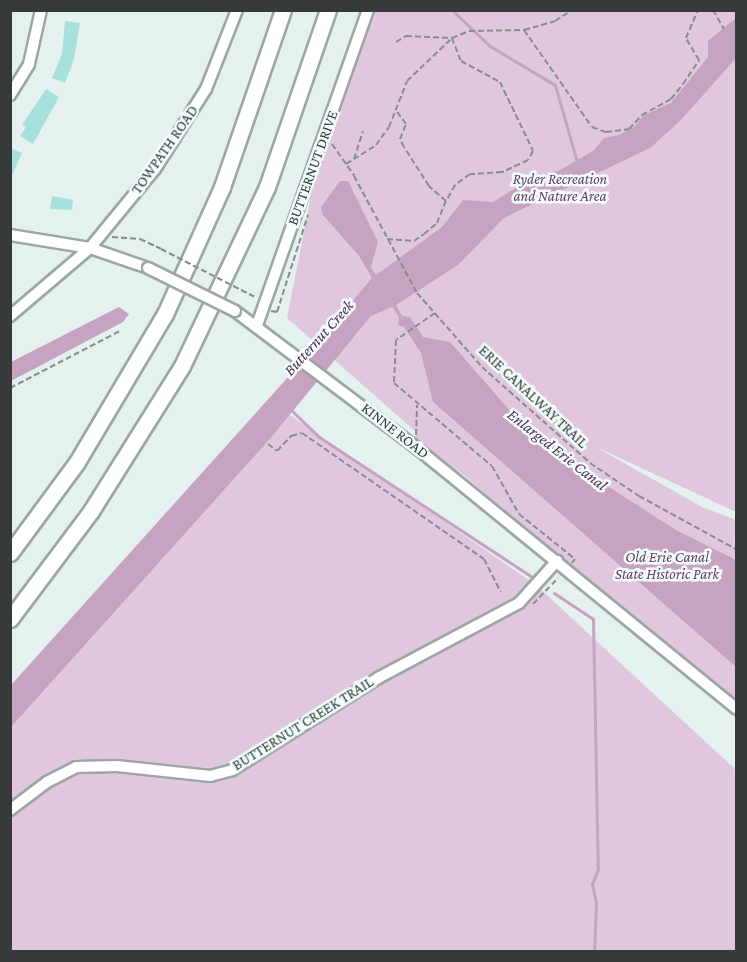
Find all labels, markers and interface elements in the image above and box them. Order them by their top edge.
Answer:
street label: TOWPATH ROAD [128,102,202,198]
street label: BUTTERNUT DRIVE [284,108,342,228]
park label: Ryder Recreation and Nature Area [513,170,607,205]
water label: Butternut Creek [280,296,358,380]
street label: ERIE CANALWAY TRAIL [475,342,591,452]
street label: KINNE ROAD [358,399,432,463]
water label: Enlarged Erie Canal [503,405,611,495]
park label: Old Erie Canal State Historic Park [615,548,719,583]
street label: BUTTERNUT CREEK TRAIL [229,673,377,775]

